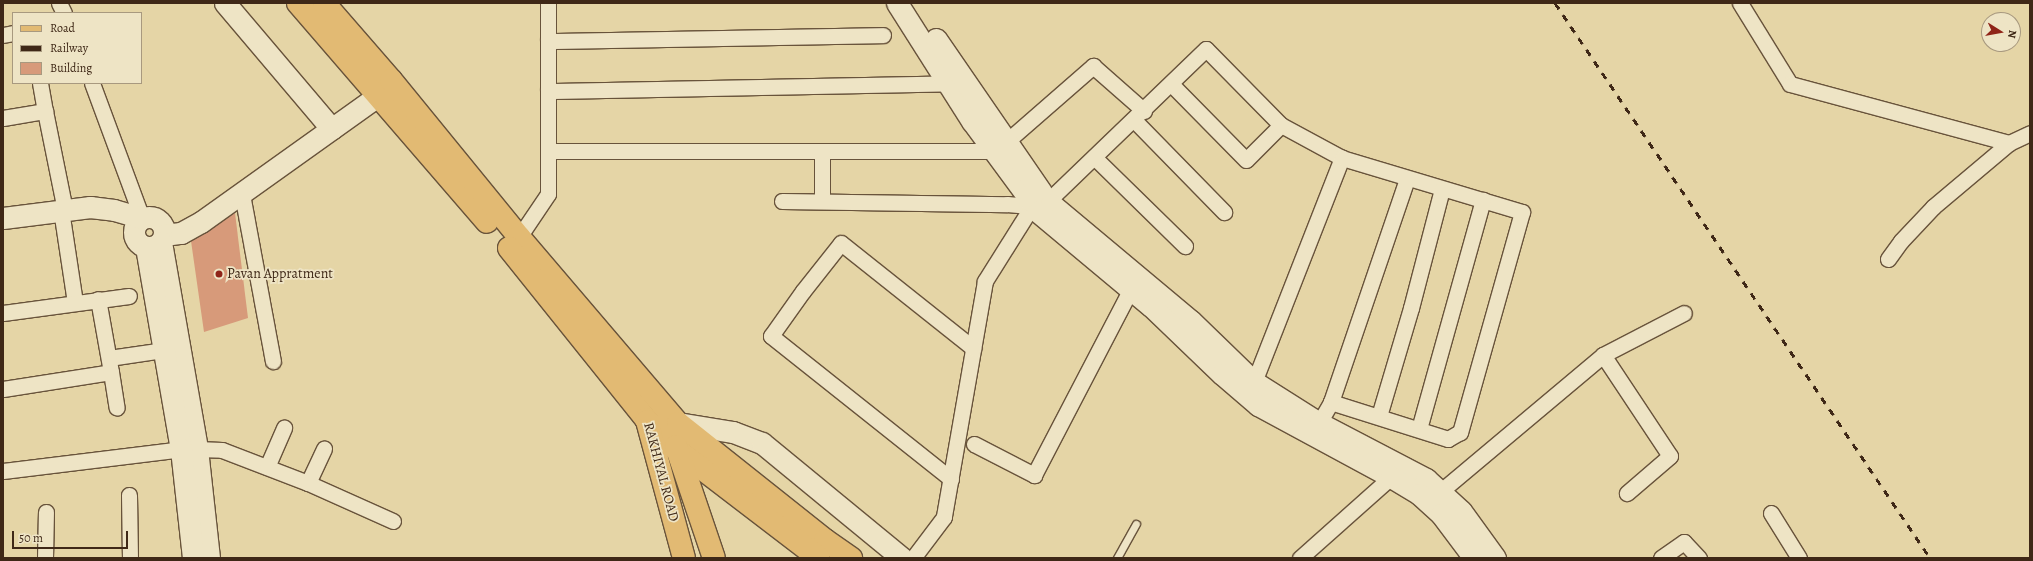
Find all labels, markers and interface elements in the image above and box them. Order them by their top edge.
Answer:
legend [12,12,142,84]
north arrow [1981,12,2021,52]
text: Road [50,20,75,36]
text: N [2004,29,2020,40]
text: Railway [50,40,88,56]
text: Building [50,60,92,76]
place label: Pavan Appratment [227,266,333,282]
marker: Pavan Appratment [214,269,224,279]
street label: RAKHIYAL ROAD [640,421,682,523]
scale bar [14,523,130,549]
text: 50 m [19,530,43,546]

